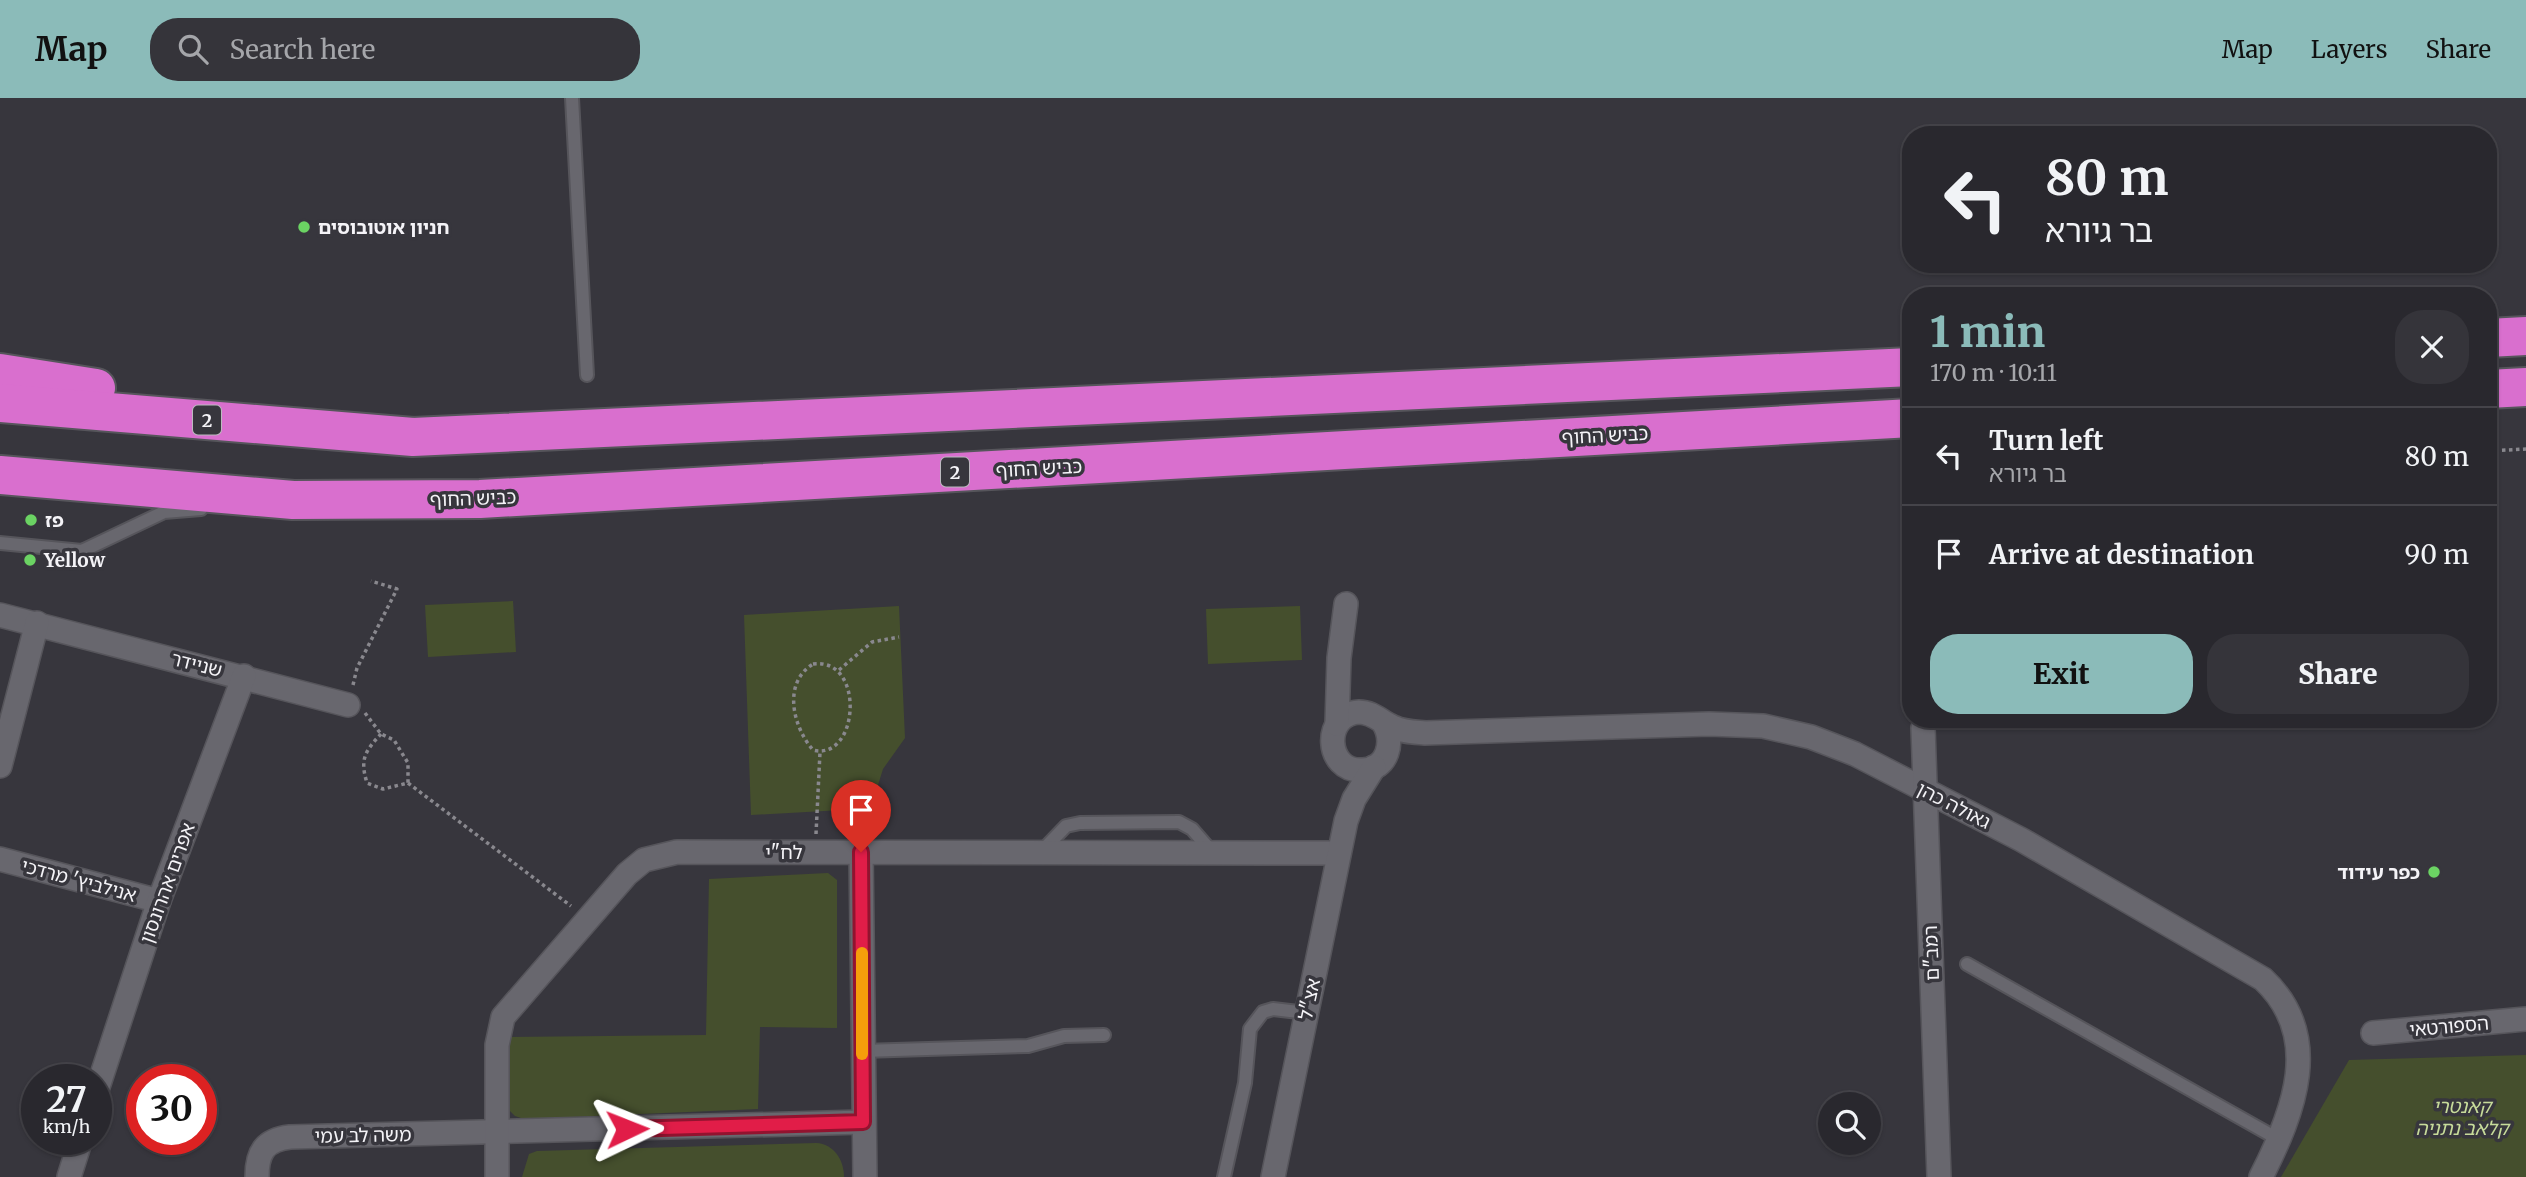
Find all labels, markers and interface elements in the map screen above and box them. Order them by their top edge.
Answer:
search box [150,18,640,81]
text: Map [35,29,108,70]
icon: search [174,30,212,68]
text: Search here [230,33,375,66]
text: Map [2222,34,2273,65]
text: Layers [2311,34,2387,65]
text: Share [2425,34,2491,65]
text: 80 m [2045,147,2168,208]
icon: left [1930,154,2021,245]
text: בר גיורא [2045,211,2153,251]
place label: חניון אוטובוסים [318,215,450,239]
marker: חניון אוטובוסים [296,219,312,235]
text: 1 min [1930,306,2045,358]
button: close [2395,310,2469,384]
text: 170 m · 10:11 [1930,358,2057,387]
road number: 2 [193,406,221,434]
street label: כביש החוף [1561,421,1649,449]
text: Turn left [1989,424,2103,457]
icon: left [1930,437,1968,475]
text: 80 m [2405,440,2469,473]
street label: כביש החוף [995,454,1083,482]
road number: 2 [941,458,969,486]
text: בר גיורא [1989,459,2067,488]
street label: כביש החוף [429,484,517,512]
place label: פז [45,508,64,532]
marker: פז [23,512,39,528]
icon: arrive [1930,535,1968,573]
text: Arrive at destination [1989,538,2254,571]
text: 90 m [2405,538,2469,571]
place label: Yellow [43,548,106,572]
marker: Yellow [22,552,38,568]
button: Exit [1930,634,2193,714]
button: Share [2207,634,2469,714]
street label: שניידר [169,646,225,682]
street label: גאולה כהן [1913,776,1995,834]
pin [831,780,891,852]
icon: arrive [842,791,880,829]
street label: אפרים אהרונסון [134,819,200,947]
street label: לח"י [765,840,803,864]
street label: אנילביץ' מרדכי [19,853,139,907]
place label: כפר עידוד [2337,860,2420,884]
marker: כפר עידוד [2426,864,2442,880]
street label: רמב"ם [1918,925,1944,981]
street label: אצ"ל [1293,976,1325,1022]
street label: הספורטאי [2408,1011,2490,1041]
speed limit sign: 30 [126,1064,217,1155]
text: 27 [46,1078,87,1122]
position arrow [590,1092,664,1166]
map controls [1818,1092,1881,1155]
button: search [1818,1092,1881,1155]
park label: קאנטרי קלאב נתניה [2415,1094,2512,1140]
text: km/h [43,1115,90,1138]
street label: משה לב עמי [314,1122,412,1148]

